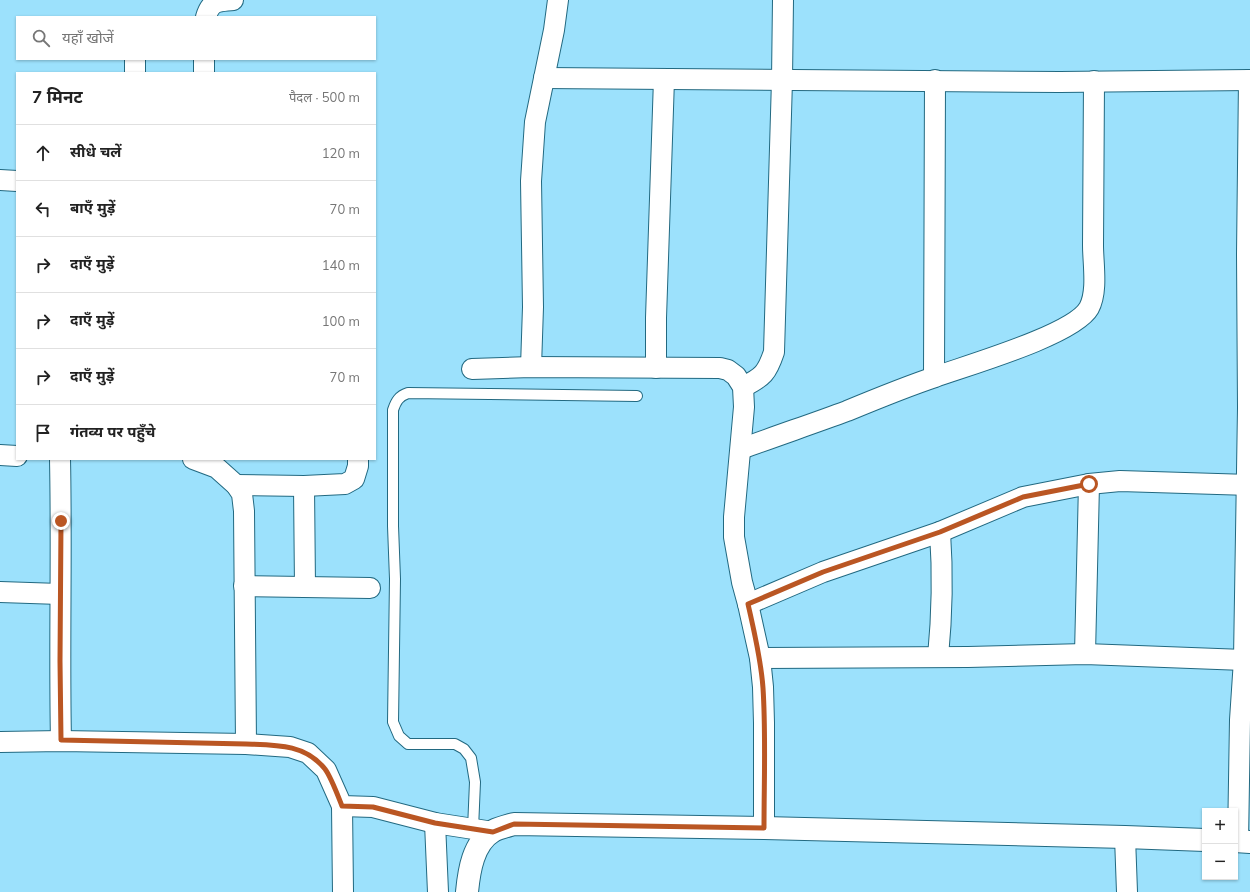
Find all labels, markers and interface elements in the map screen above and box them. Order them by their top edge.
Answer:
search box [16,16,376,60]
icon: search [30,27,52,49]
text: यहाँ खोजें [62,28,114,47]
text: 7 मिनट [32,86,83,107]
text: पैदल · 500 m [289,89,360,105]
icon: ahead [32,142,54,164]
text: सीधे चलें [70,142,121,161]
text: 120 m [322,145,360,161]
icon: left [32,198,54,220]
text: बाएँ मुड़ें [70,198,115,217]
text: 70 m [330,201,360,217]
icon: right [32,254,54,276]
text: दाएँ मुड़ें [70,254,114,273]
text: 140 m [322,257,360,273]
icon: right [32,310,54,332]
text: दाएँ मुड़ें [70,310,114,329]
text: 100 m [322,313,360,329]
icon: right [32,366,54,388]
text: दाएँ मुड़ें [70,366,114,385]
text: 70 m [330,369,360,385]
icon: arrive [32,422,54,444]
text: गंतव्य पर पहुँचे [70,422,155,441]
route start [1080,475,1098,493]
route end [52,512,70,530]
map controls [1202,808,1238,880]
button: + [1202,808,1238,844]
button: − [1202,844,1238,880]

